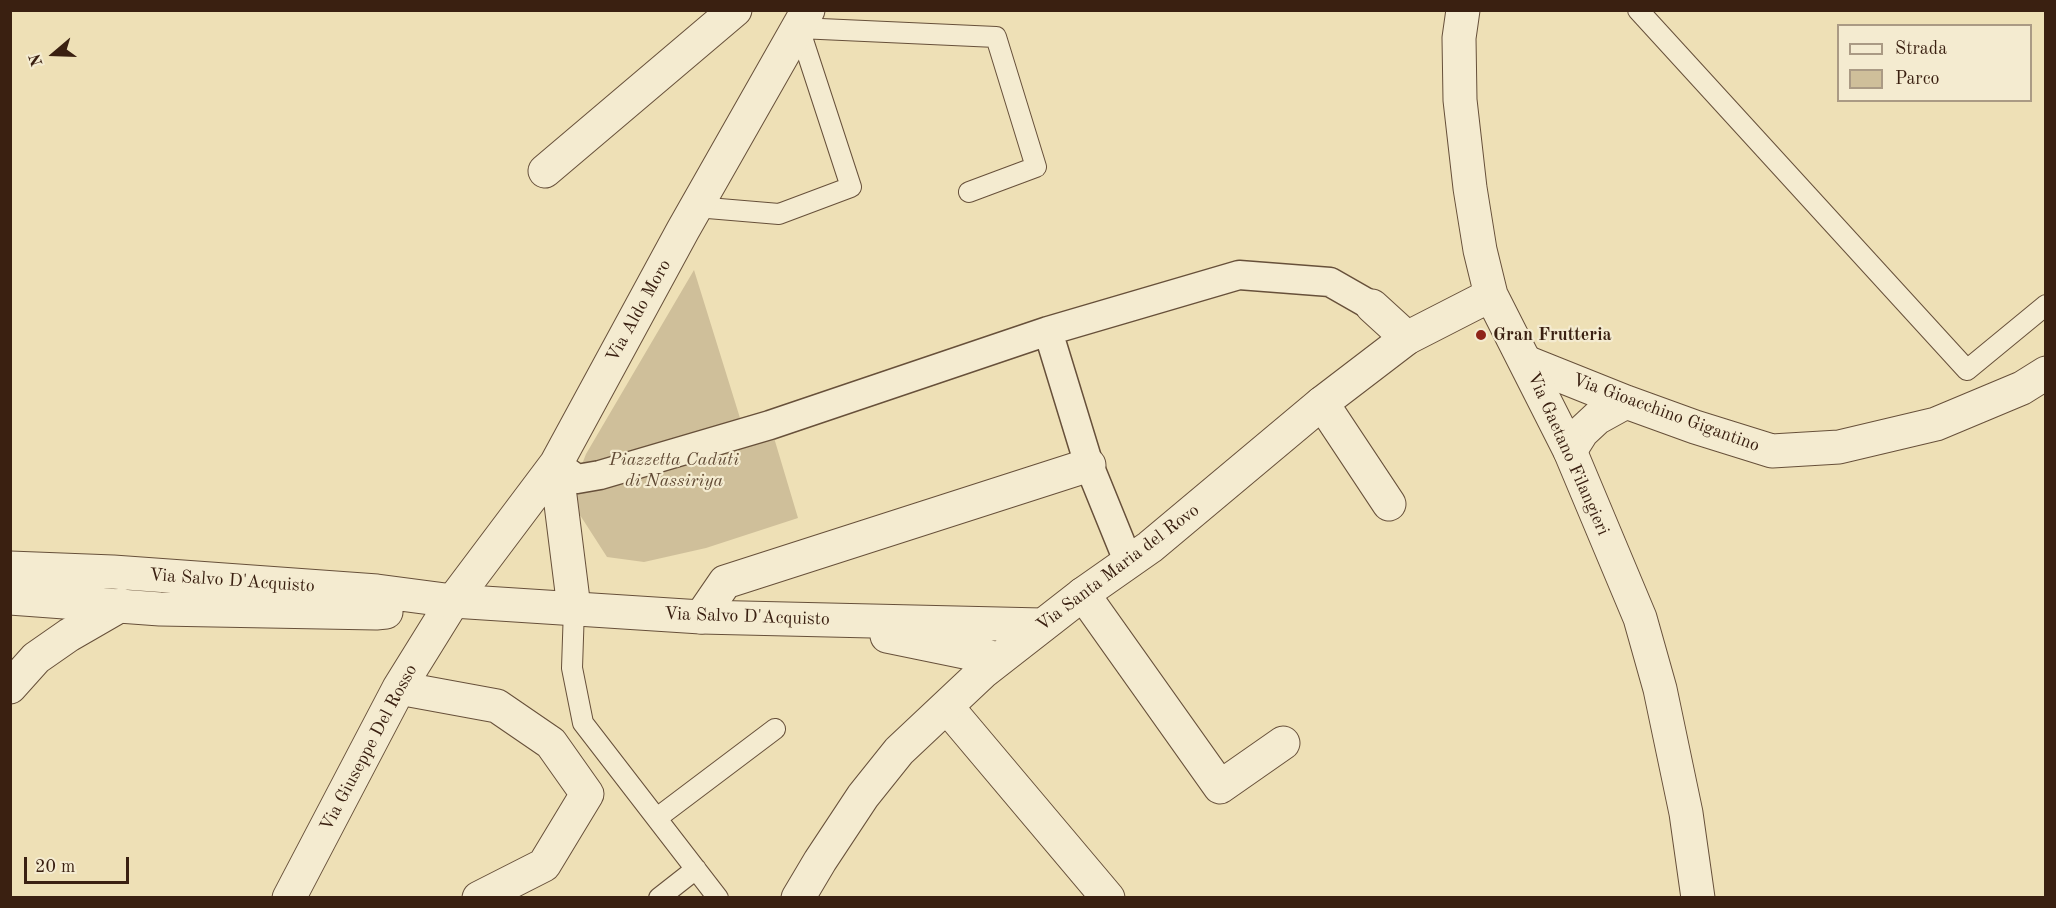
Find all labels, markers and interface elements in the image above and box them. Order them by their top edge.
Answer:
north arrow [24,24,84,84]
legend [1837,24,2032,102]
text: Strada [1895,40,1947,58]
text: N [27,51,47,68]
text: Parco [1895,70,1940,88]
street label: Via Aldo Moro [602,256,676,366]
place label: Gran Frutteria [1493,324,1612,346]
marker: Gran Frutteria [1474,328,1488,342]
street label: Via Gaetano Filangieri [1522,369,1614,539]
street label: Via Gioacchino Gigantino [1569,369,1763,457]
park label: Piazzetta Caduti di Nassiriya [609,449,739,492]
street label: Via Santa Maria del Rovo [1032,500,1204,636]
street label: Via Salvo D'Acquisto [148,564,316,598]
street label: Via Salvo D'Acquisto [664,603,830,631]
street label: Via Giuseppe Del Rosso [316,661,422,835]
scale bar [27,845,132,883]
text: 20 m [35,858,75,876]

